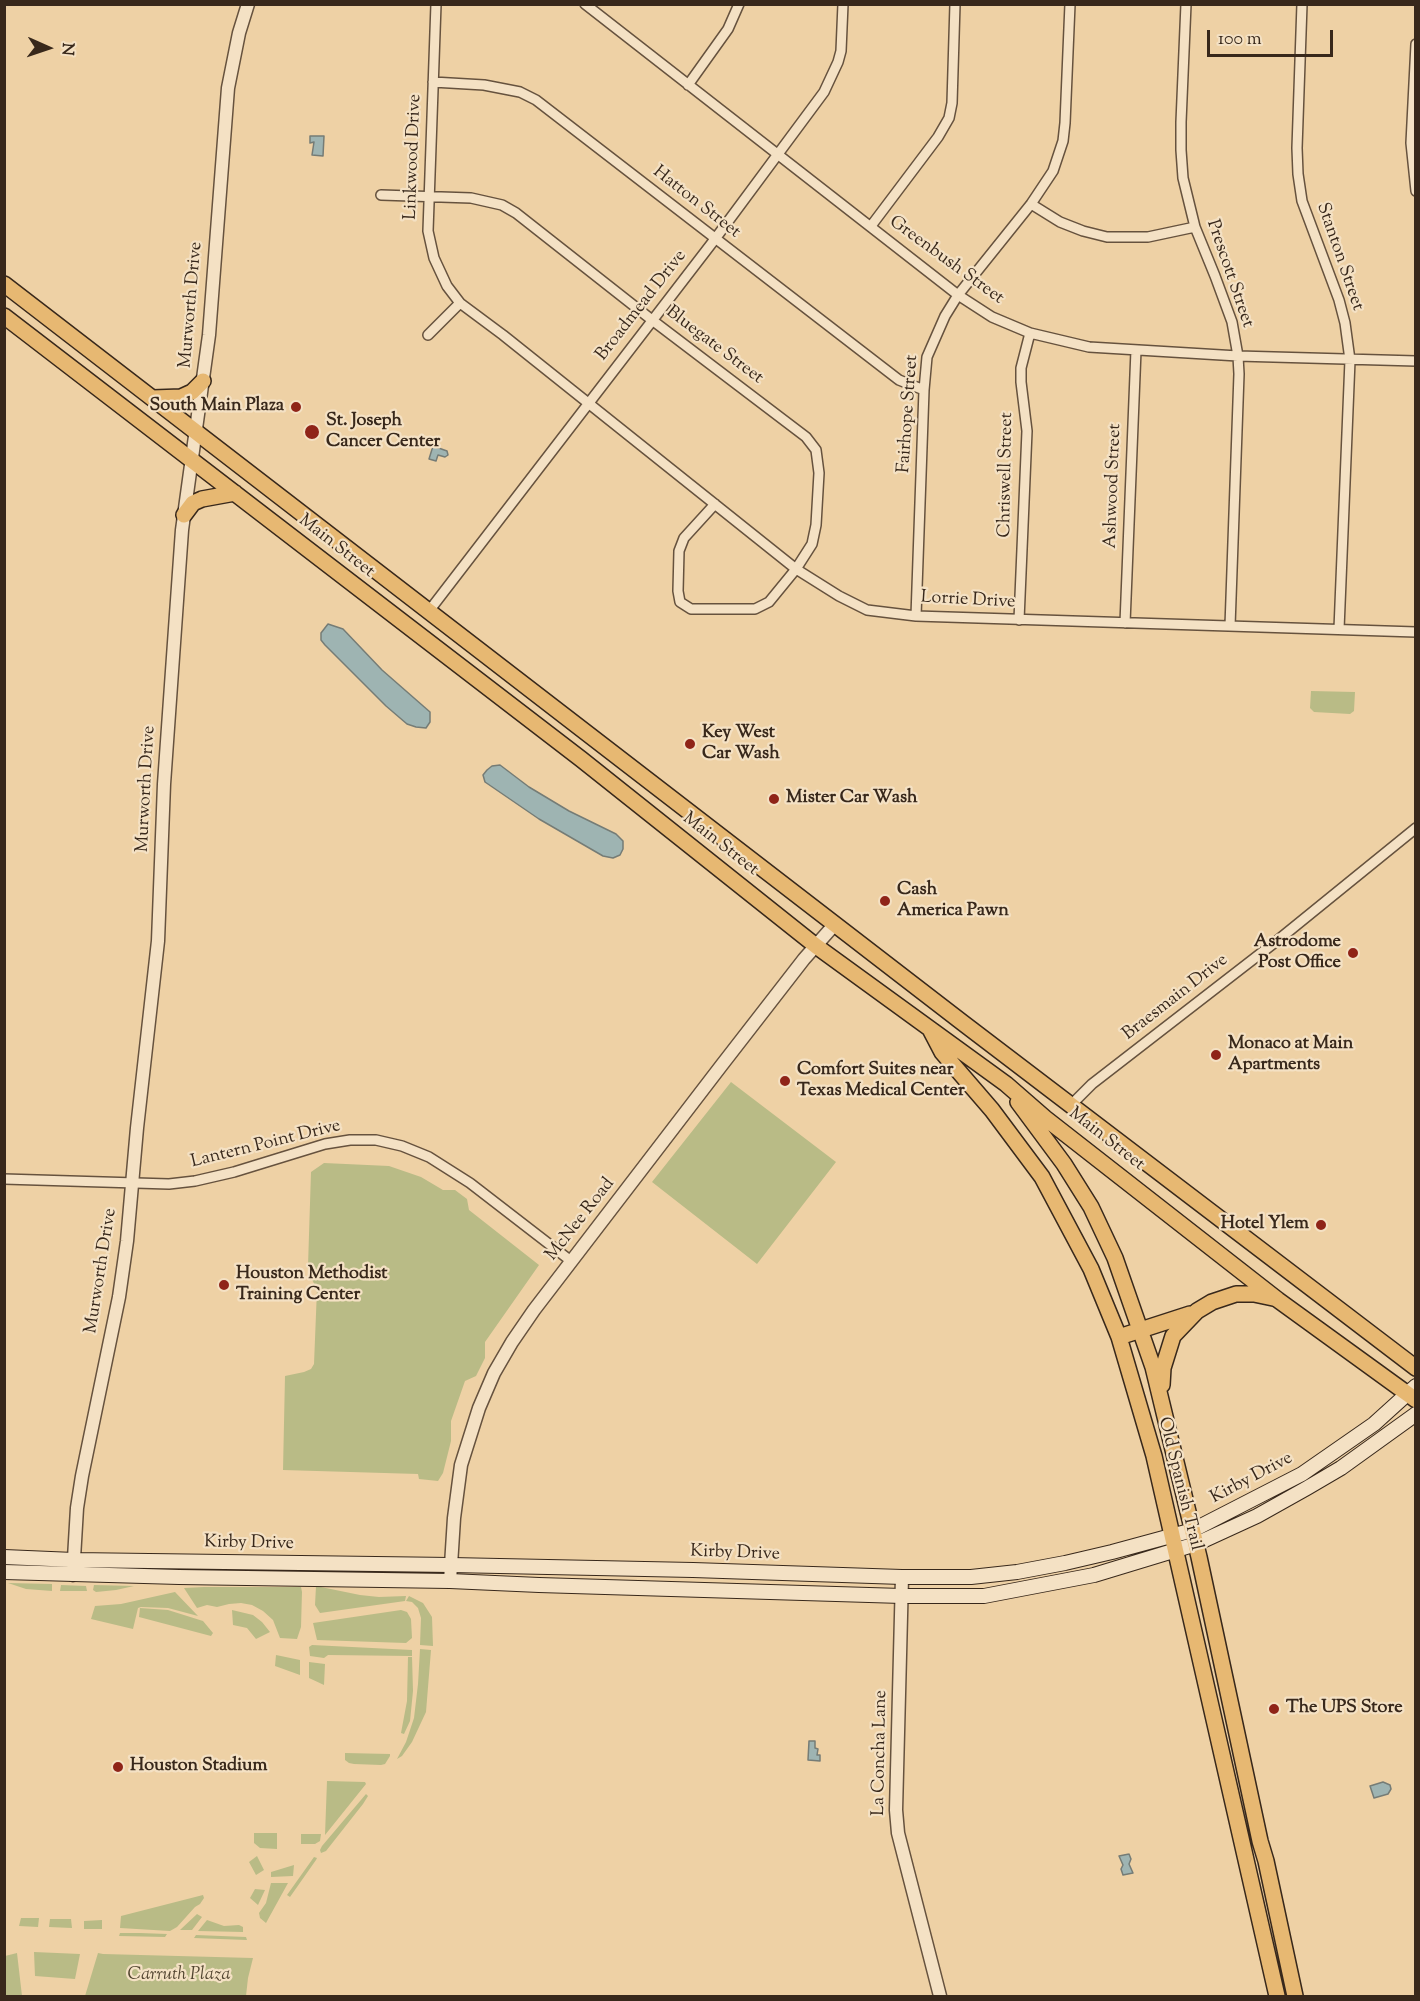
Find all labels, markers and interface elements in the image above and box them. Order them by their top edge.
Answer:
north arrow [18,18,78,78]
scale bar [1210,18,1336,56]
text: 100 m [1218,27,1262,53]
text: N [55,42,78,56]
street label: Linkwood Drive [401,94,427,220]
street label: Hatton Street [648,162,744,244]
street label: Stanton Street [1310,200,1368,314]
street label: Greenbush Street [884,212,1008,310]
street label: Prescott Street [1200,217,1258,331]
street label: Murworth Drive [176,241,208,369]
street label: Broadmead Drive [592,246,692,366]
street label: Bluegate Street [661,302,767,390]
street label: Fairhope Street [894,354,924,474]
place label: South Main Plaza [150,396,284,418]
marker: South Main Plaza [289,400,303,414]
place label: St. Joseph Cancer Center [326,411,440,454]
street label: Chriswell Street [995,412,1019,538]
marker: St. Joseph Cancer Center [303,423,321,441]
street label: Ashwood Street [1101,423,1127,549]
street label: Main Street [294,511,378,583]
street label: Lorrie Drive [920,588,1016,614]
place label: Key West Car Wash [702,723,780,766]
street label: Murworth Drive [133,725,161,853]
marker: Key West Car Wash [683,737,697,751]
place label: Mister Car Wash [786,788,918,810]
marker: Mister Car Wash [767,792,781,806]
street label: Main Street [678,809,762,881]
place label: Cash America Pawn [897,880,1009,922]
marker: Cash America Pawn [878,894,892,908]
place label: Astrodome Post Office [1254,932,1341,974]
marker: Astrodome Post Office [1346,946,1360,960]
street label: Braesmain Drive [1119,950,1233,1046]
place label: Monaco at Main Apartments [1228,1034,1353,1076]
marker: Monaco at Main Apartments [1209,1048,1223,1062]
place label: Comfort Suites near Texas Medical Center [797,1060,965,1102]
marker: Comfort Suites near Texas Medical Center [778,1074,792,1088]
street label: Main Street [1064,1104,1148,1176]
street label: Lantern Point Drive [189,1116,343,1174]
street label: McNee Road [542,1174,620,1266]
street label: Murworth Drive [81,1207,123,1335]
place label: Hotel Ylem [1221,1214,1309,1236]
marker: Hotel Ylem [1314,1218,1328,1232]
place label: Houston Methodist Training Center [236,1264,387,1306]
marker: Houston Methodist Training Center [217,1278,231,1292]
street label: Old Spanish Trail [1152,1415,1206,1553]
street label: Kirby Drive [1207,1448,1297,1510]
street label: Kirby Drive [204,1532,294,1556]
street label: Kirby Drive [690,1542,780,1566]
street label: La Concha Lane [869,1690,893,1816]
place label: The UPS Store [1286,1698,1403,1720]
marker: The UPS Store [1267,1702,1281,1716]
place label: Houston Stadium [130,1756,267,1778]
marker: Houston Stadium [111,1760,125,1774]
park label: Carruth Plaza [127,1965,231,1987]

